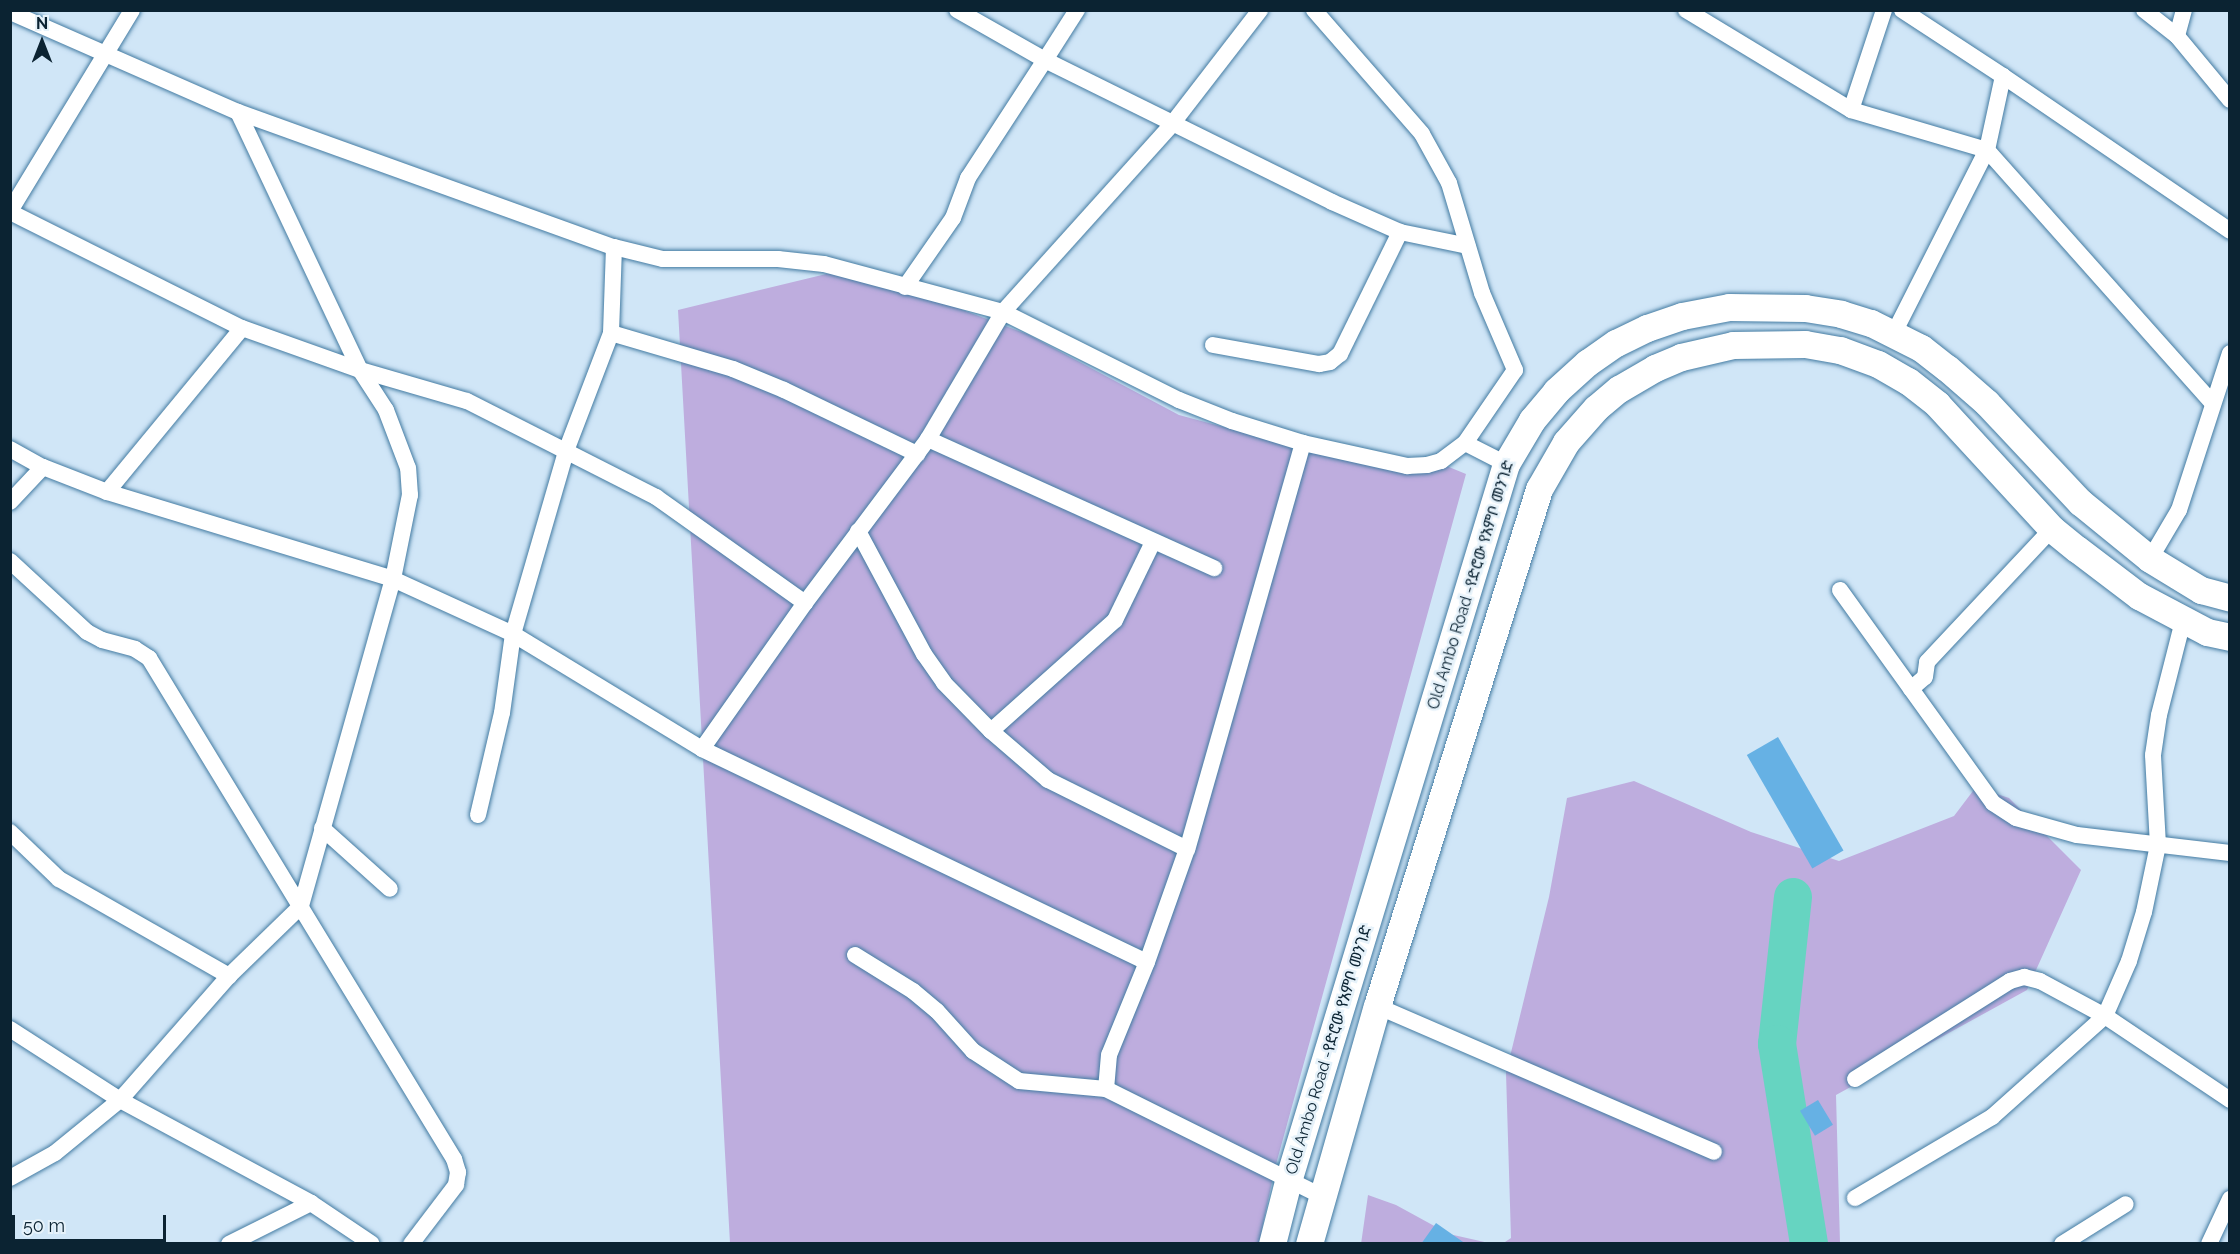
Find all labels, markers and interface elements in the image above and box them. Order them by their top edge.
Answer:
north arrow [12,12,72,72]
text: N [36,14,48,33]
street label: Old Ambo Road -የድሮው የአምቦ መንገድ [1424,458,1518,712]
street label: Old Ambo Road -የድሮው የአምቦ መንገድ [1282,923,1376,1177]
scale bar [15,1203,170,1241]
text: 50 m [23,1215,65,1236]

